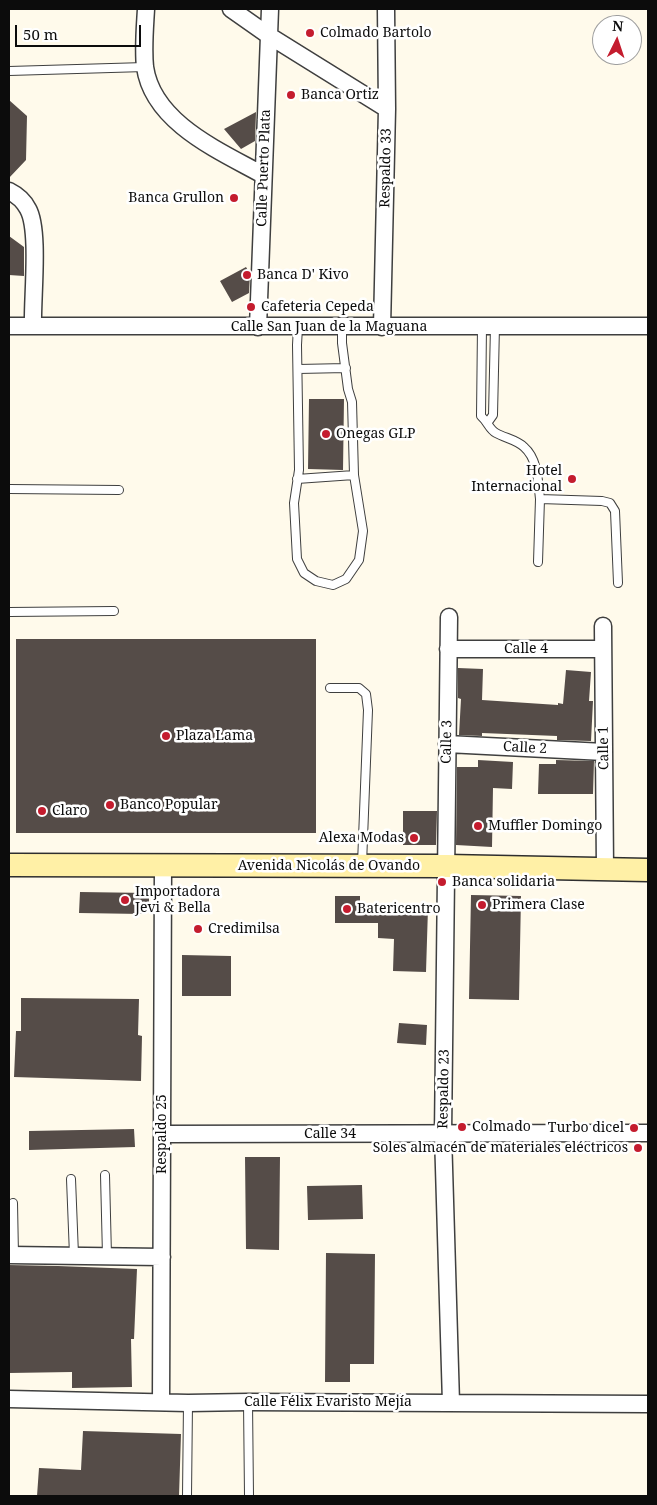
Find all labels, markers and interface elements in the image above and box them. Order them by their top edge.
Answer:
scale bar [18,15,144,47]
north arrow [592,15,642,65]
text: N [612,16,624,35]
text: 50 m [23,24,58,44]
place label: Colmado Bartolo [320,25,431,41]
marker: Colmado Bartolo [304,27,316,39]
place label: Banca Ortiz [301,87,379,103]
marker: Banca Ortiz [285,89,297,101]
street label: Calle Puerto Plata [254,109,274,227]
street label: Respaldo 33 [377,128,395,208]
place label: Banca Grullon [128,190,224,206]
marker: Banca Grullon [228,192,240,204]
place label: Banca D' Kivo [257,267,349,283]
marker: Banca D' Kivo [241,269,253,281]
place label: Cafeteria Cepeda [261,299,374,315]
marker: Cafeteria Cepeda [245,301,257,313]
street label: Calle San Juan de la Maguana [231,319,427,335]
place label: Onegas GLP [336,426,415,442]
marker: Onegas GLP [320,428,332,440]
place label: Hotel Internacional [471,463,562,496]
marker: Hotel Internacional [566,473,578,485]
street label: Calle 4 [504,641,548,657]
street label: Calle 3 [438,720,456,764]
street label: Calle 1 [595,726,613,770]
place label: Plaza Lama [176,728,253,744]
marker: Plaza Lama [160,730,172,742]
street label: Calle 2 [503,738,547,758]
place label: Banco Popular [120,797,218,813]
marker: Banco Popular [104,799,116,811]
place label: Claro [52,803,87,819]
marker: Claro [36,805,48,817]
place label: Muffler Domingo [488,818,602,834]
marker: Muffler Domingo [472,820,484,832]
place label: Alexa Modas [319,830,404,846]
marker: Alexa Modas [408,832,420,844]
street label: Avenida Nicolás de Ovando [238,858,420,874]
place label: Banca solidaria [452,874,555,890]
marker: Banca solidaria [436,876,448,888]
place label: Importadora Jevi & Bella [135,884,220,916]
marker: Importadora Jevi & Bella [119,894,131,906]
place label: Primera Clase [492,897,585,913]
marker: Primera Clase [476,899,488,911]
place label: Batericentro [357,901,441,917]
marker: Batericentro [341,903,353,915]
place label: Credimilsa [208,921,280,937]
marker: Credimilsa [192,923,204,935]
street label: Respaldo 23 [435,1049,453,1129]
street label: Respaldo 25 [154,1094,170,1174]
place label: Colmado [472,1119,531,1135]
place label: Turbo dicel [548,1120,624,1136]
marker: Colmado [456,1121,468,1133]
marker: Turbo dicel [628,1122,640,1134]
street label: Calle 34 [304,1126,356,1142]
place label: Soles almacén de materiales eléctricos [373,1140,628,1156]
marker: Soles almacén de materiales eléctricos [632,1142,644,1154]
street label: Calle Félix Evaristo Mejía [244,1394,412,1410]

